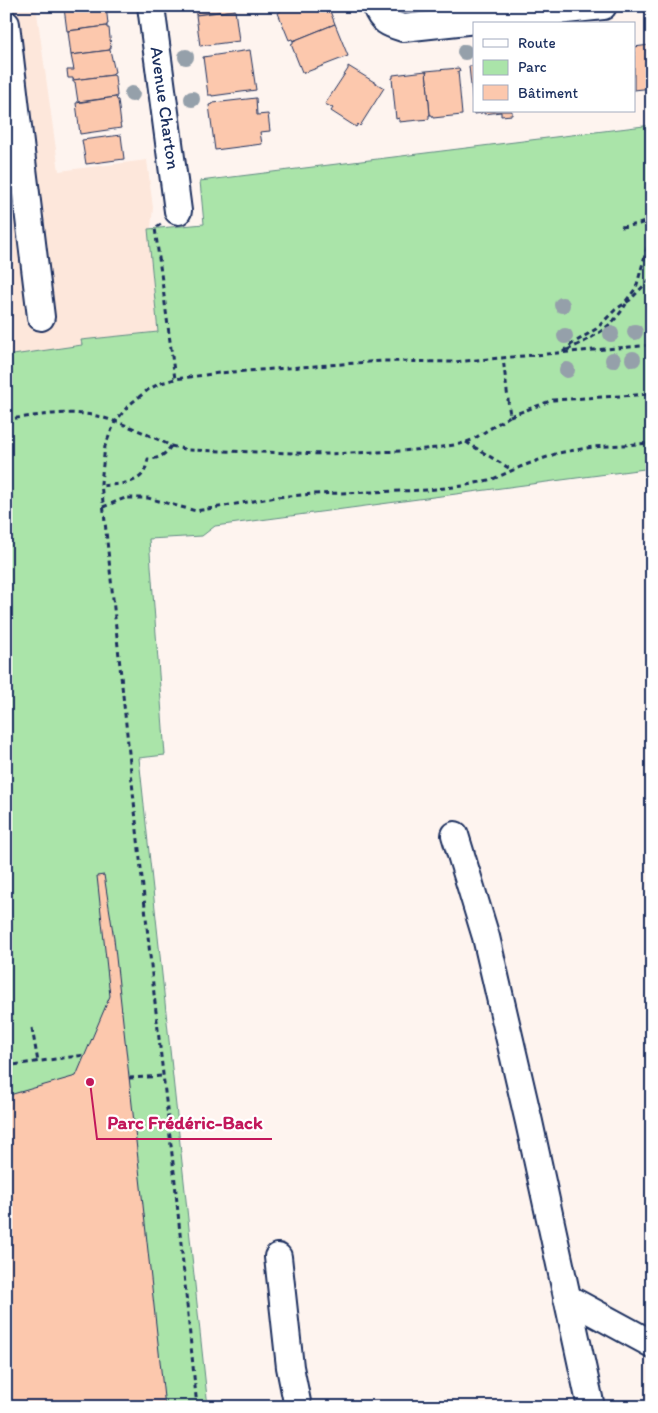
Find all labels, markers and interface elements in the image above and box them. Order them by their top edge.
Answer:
legend [473,22,636,112]
text: Route [518,34,556,52]
street label: Avenue Charton [145,45,185,171]
text: Parc [518,58,547,76]
text: Bâtiment [518,84,579,102]
callout: Parc Frédéric-Back [97,1105,272,1139]
text: Parc Frédéric-Back [107,1111,263,1134]

